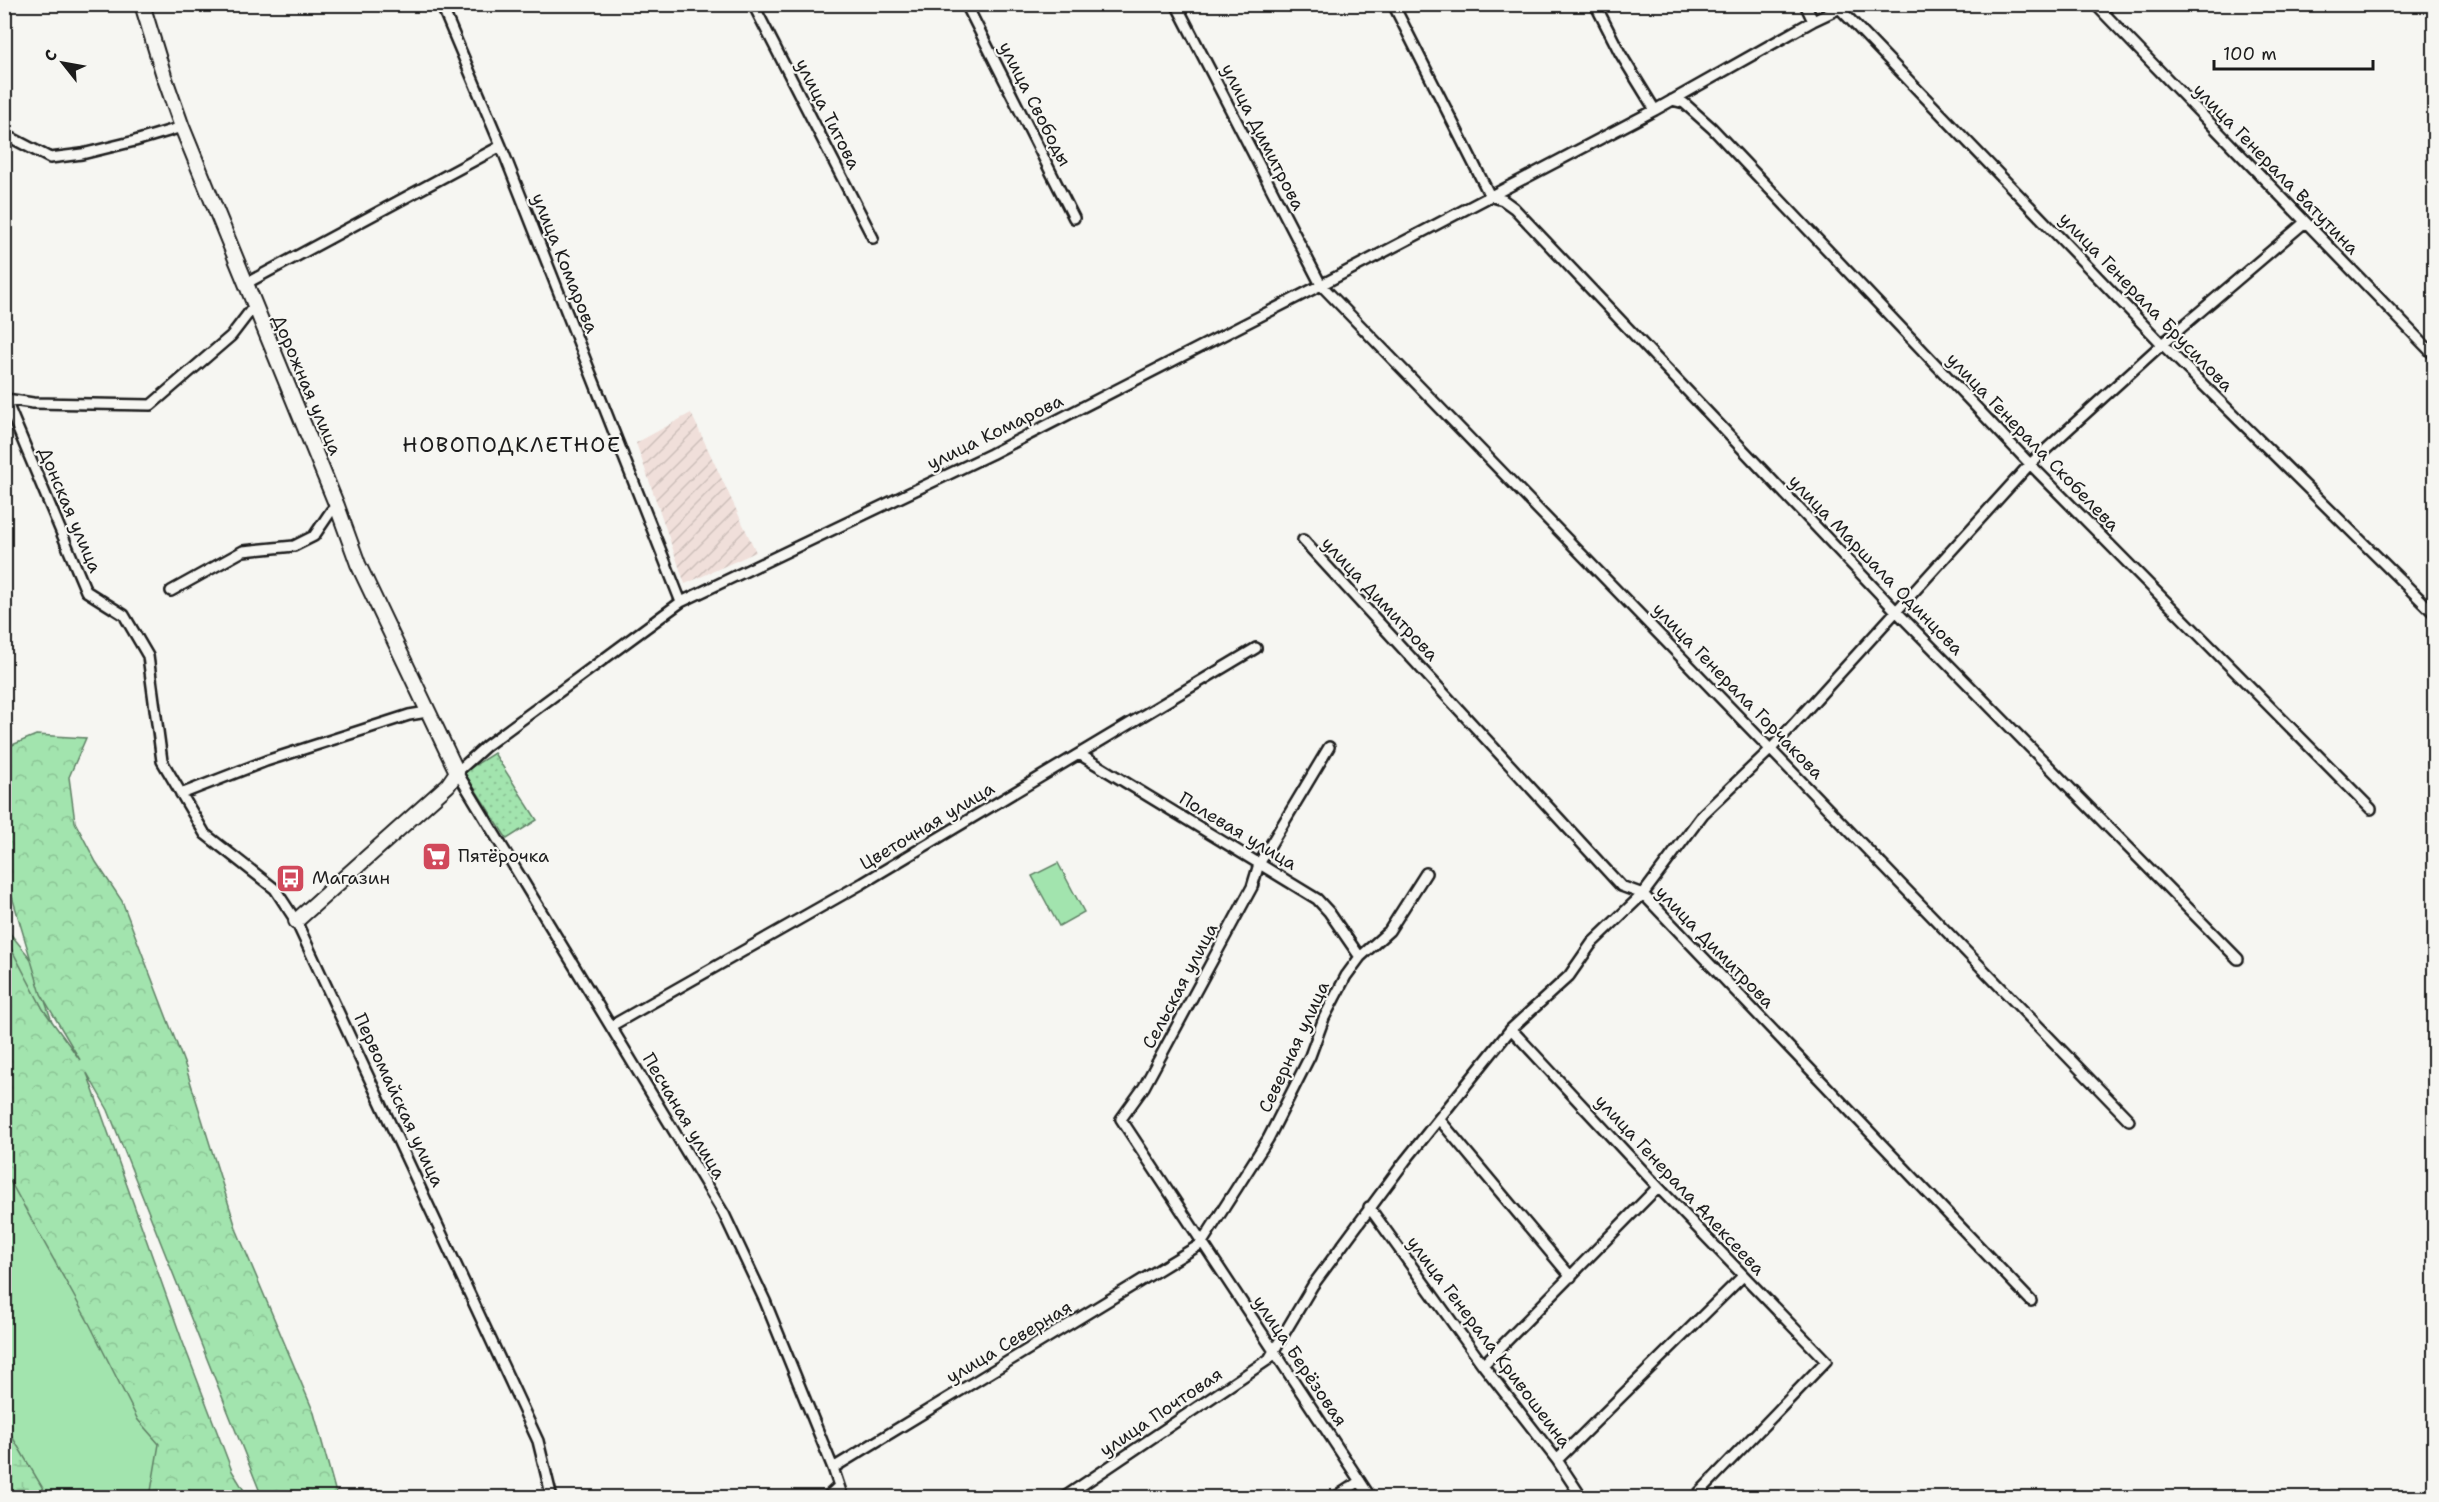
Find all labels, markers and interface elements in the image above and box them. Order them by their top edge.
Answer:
north arrow [33,33,93,93]
scale bar [2214,33,2373,71]
street label: улица Свободы [993,37,1077,171]
text: 100 m [2223,42,2277,66]
text: С [39,46,62,65]
street label: улица Титова [790,55,866,173]
street label: улица Димитрова [1216,60,1310,214]
street label: улица Генерала Ватутина [2188,78,2364,260]
street label: улица Комарова [526,189,604,337]
street label: улица Генерала Брусилова [2054,207,2238,397]
street label: Дорожная улица [267,311,347,459]
street label: улица Генерала Скобелева [1941,348,2125,536]
street label: улица Комарова [923,389,1067,475]
district label: НОВОПОДКЛЕТНОЕ [402,431,622,459]
street label: Донская улица [33,444,107,576]
street label: улица Маршала Одинцова [1783,470,1969,660]
street label: улица Димитрова [1316,532,1444,666]
street label: улица Генерала Горчакова [1647,597,1829,785]
street label: Цветочная улица [855,776,999,876]
street label: Полевая улица [1175,786,1301,876]
supermarket icon: Пятёрочка [421,840,453,872]
place label: Пятёрочка [458,844,549,868]
bus stop icon: Магазин [275,862,307,894]
place label: Магазин [312,866,390,890]
street label: улица Димитрова [1650,881,1780,1013]
street label: Сельская улица [1137,919,1223,1053]
street label: Северная улица [1253,977,1335,1117]
street label: Первомайская улица [348,1009,450,1191]
street label: Песчаная улица [637,1048,731,1184]
street label: улица Генерала Алексеева [1590,1089,1770,1281]
street label: улица Генерала Кривошеина [1401,1231,1577,1453]
street label: улица Берёзовая [1247,1291,1353,1431]
street label: улица Северная [942,1295,1076,1389]
street label: улица Почтовая [1095,1362,1227,1462]

